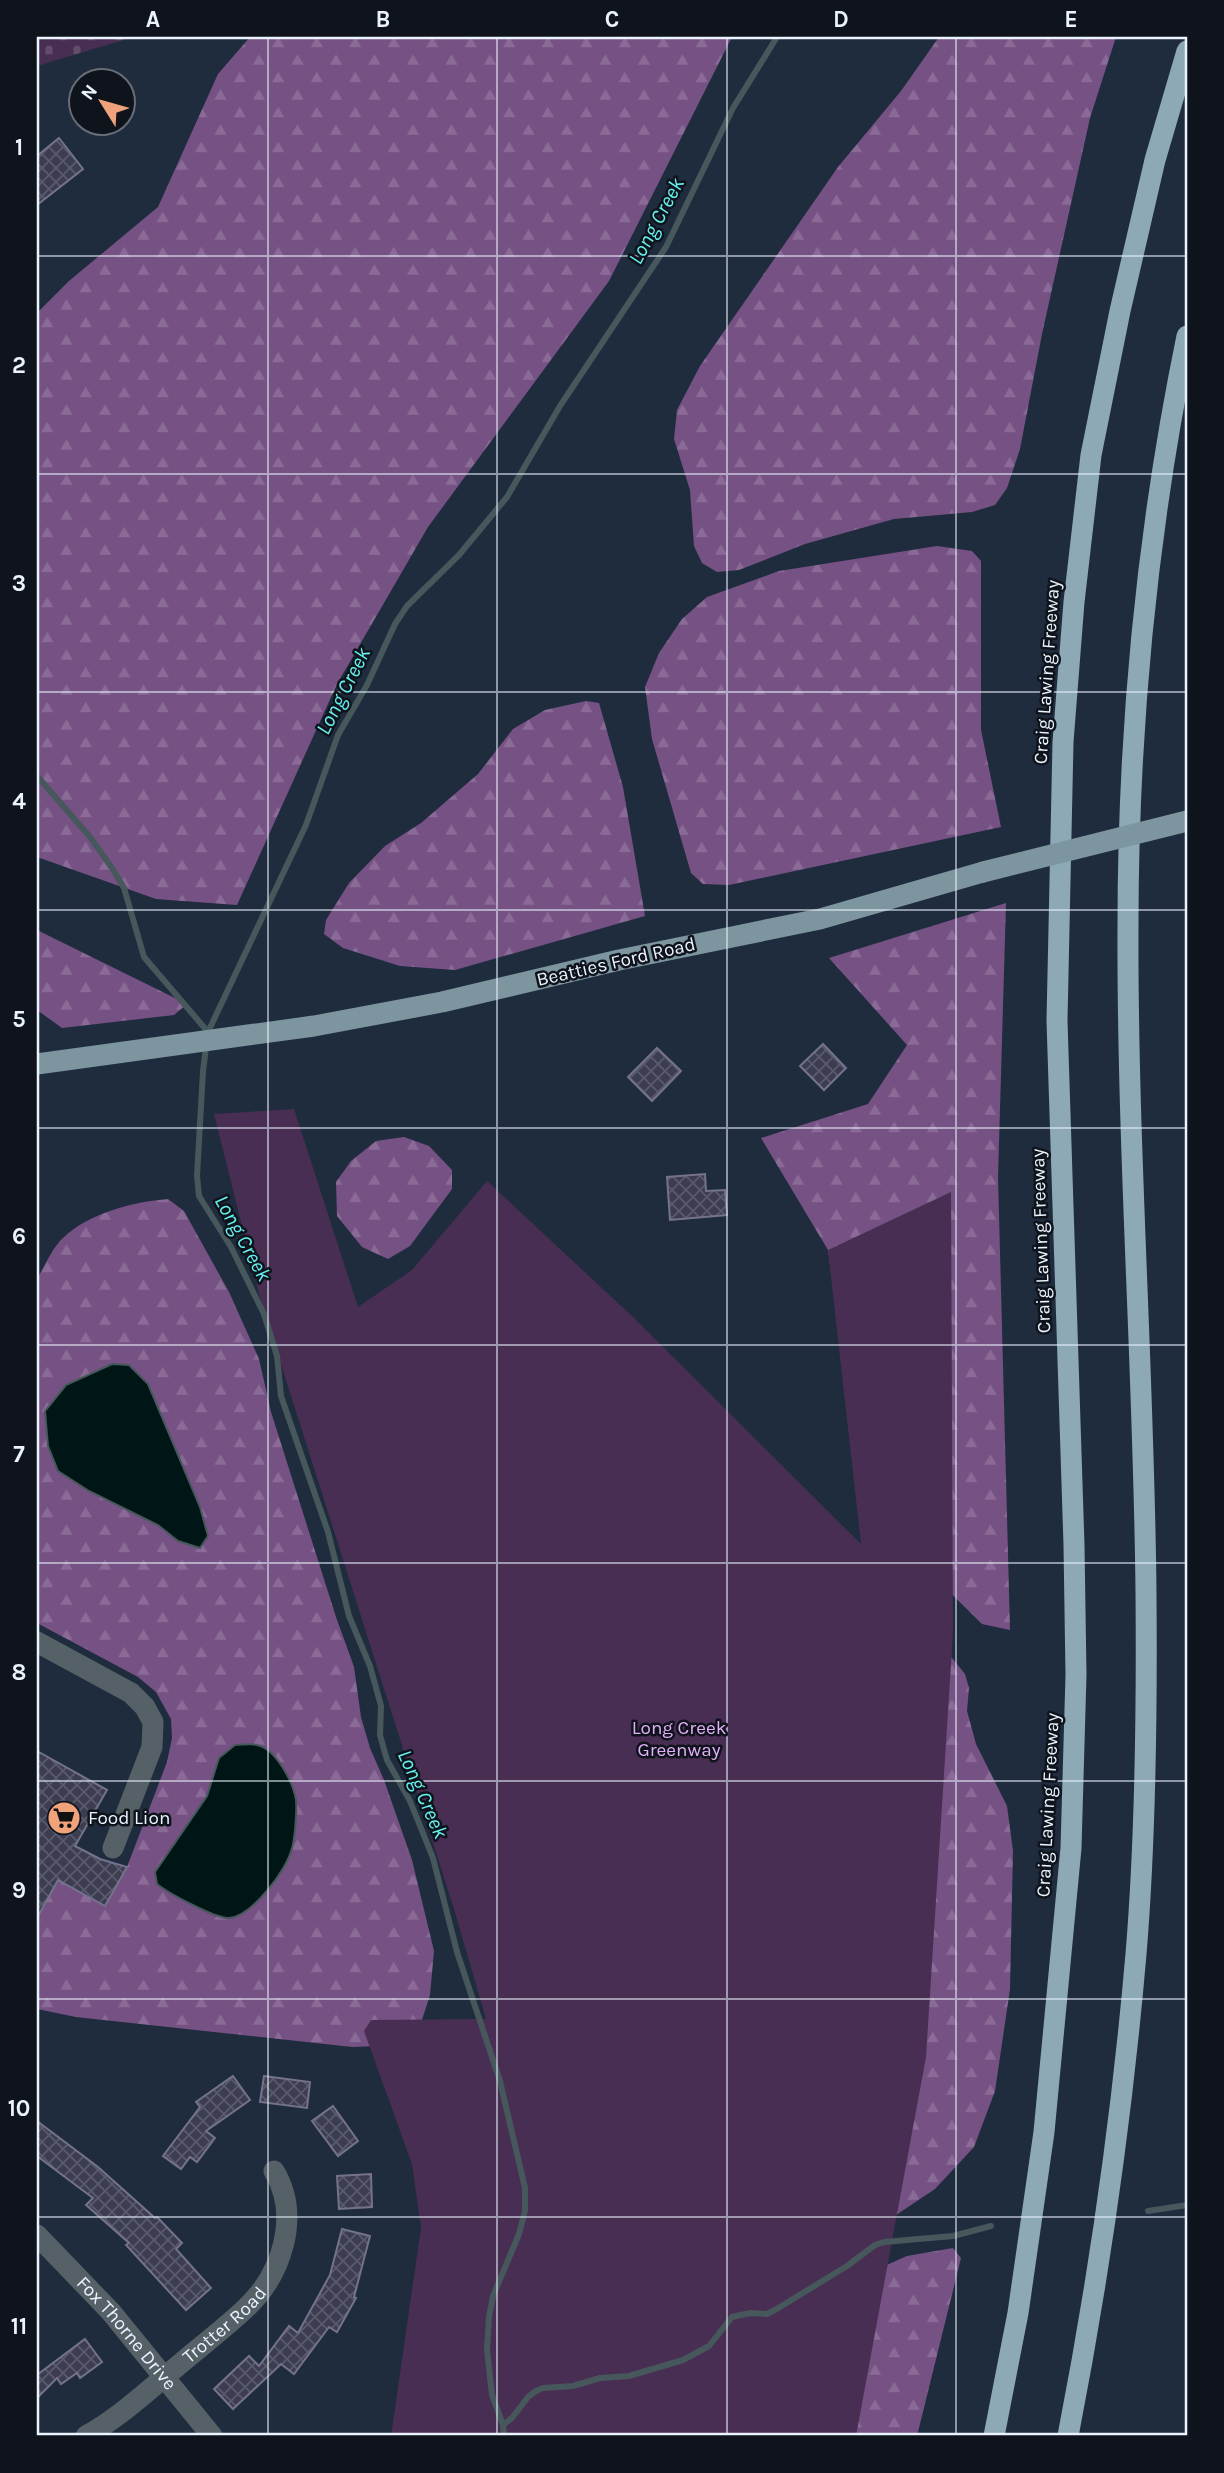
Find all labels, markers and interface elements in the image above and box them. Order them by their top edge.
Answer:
text: A [146,6,160,33]
text: B [376,6,390,33]
text: C [605,6,619,33]
text: D [833,6,849,33]
text: E [1064,6,1078,33]
north arrow [66,66,136,136]
text: N [76,80,102,104]
text: 1 [15,134,23,161]
water label: Long Creek [623,173,689,268]
text: 2 [12,352,26,379]
text: 3 [12,570,26,597]
street label: Craig Lawing Freeway [1030,579,1064,765]
water label: Long Creek [311,643,375,739]
text: 4 [12,788,26,815]
street label: Beatties Ford Road [534,933,698,991]
text: 5 [12,1006,26,1033]
street label: Craig Lawing Freeway [1027,1148,1055,1334]
water label: Long Creek [210,1191,277,1285]
text: 6 [12,1223,26,1250]
text: 7 [13,1441,25,1468]
text: 8 [12,1659,26,1686]
street label: Craig Lawing Freeway [1032,1712,1064,1898]
park label: Long Creek Greenway [632,1717,727,1761]
water label: Long Creek [393,1746,453,1842]
supermarket icon: Food Lion [45,1799,83,1837]
place label: Food Lion [88,1807,170,1829]
text: 9 [12,1877,26,1904]
text: 10 [8,2095,30,2122]
street label: Fox Thorne Drive [72,2272,181,2395]
street label: Trotter Road [178,2282,271,2368]
text: 11 [11,2313,27,2340]

